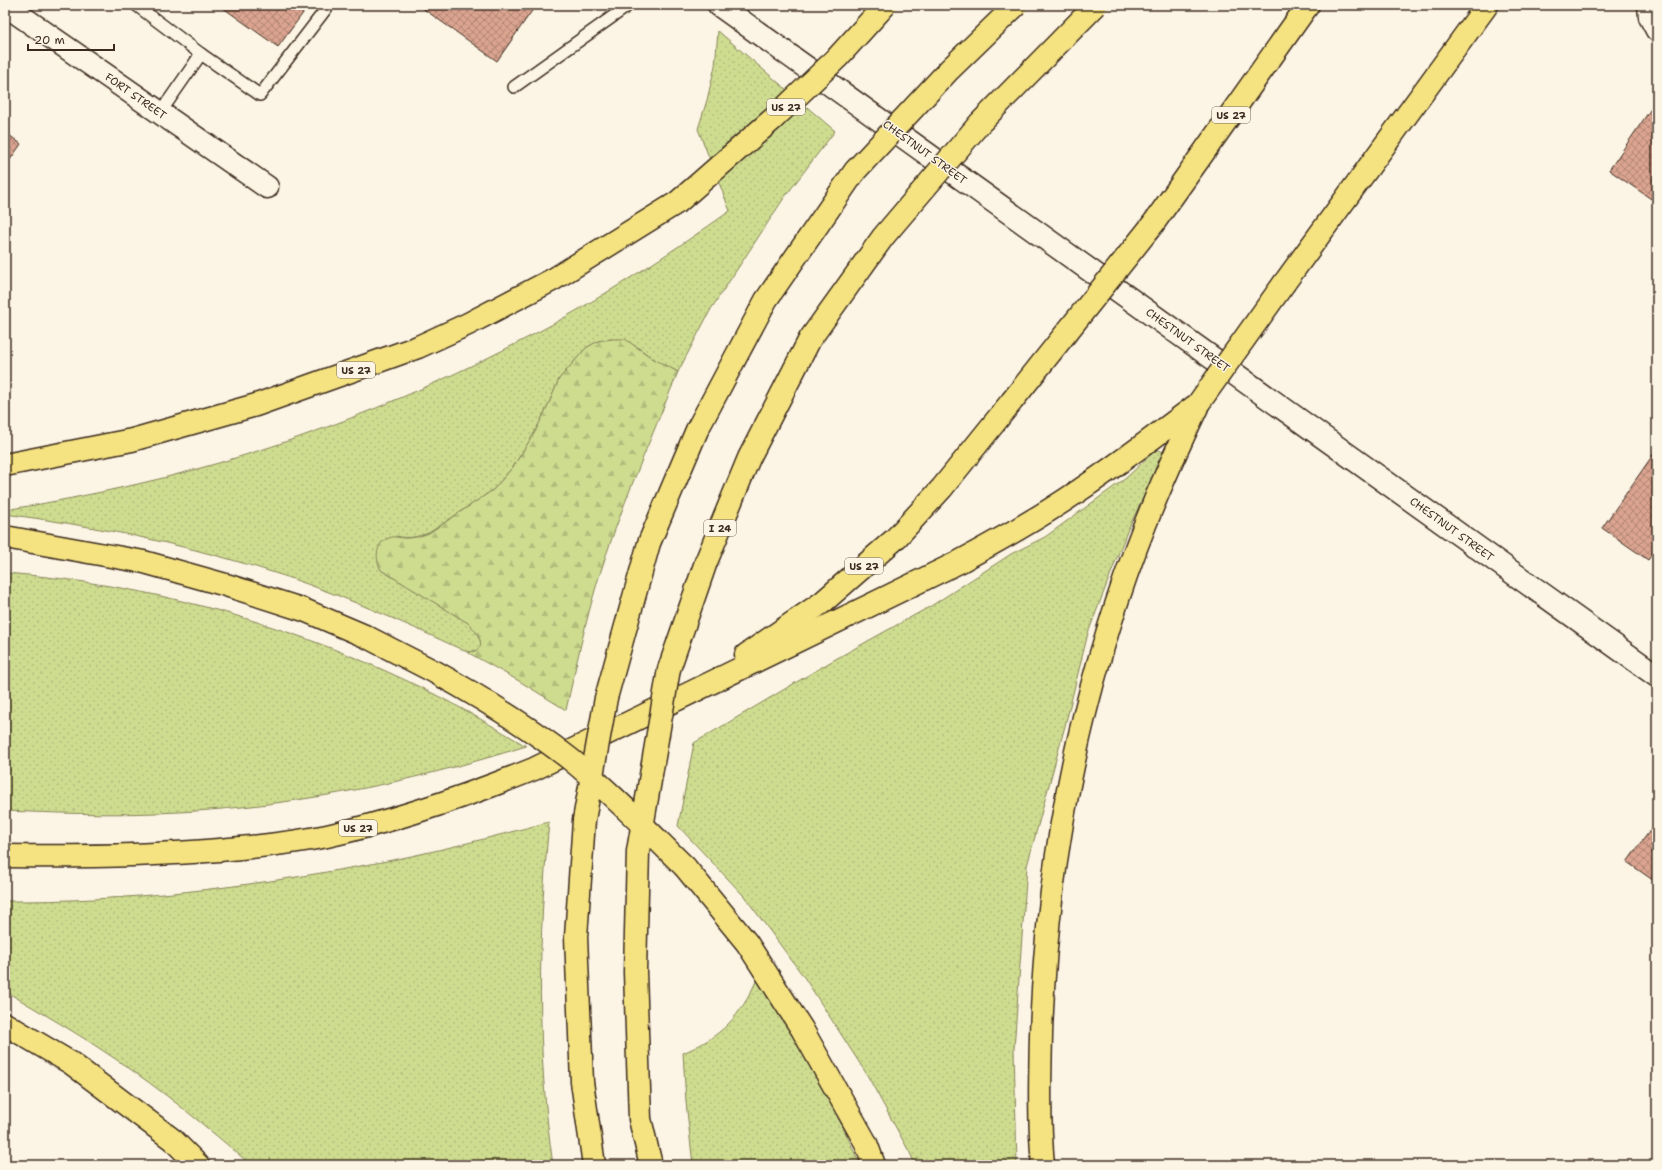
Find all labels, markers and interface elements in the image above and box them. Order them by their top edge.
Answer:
scale bar [28,26,114,52]
text: 20 m [34,32,65,48]
street label: FORT STREET [102,70,170,123]
road number: US 27 [767,99,805,115]
road number: US 27 [1212,107,1250,123]
street label: CHESTNUT STREET [880,117,970,188]
street label: CHESTNUT STREET [1143,305,1233,376]
road number: US 27 [337,362,375,378]
street label: CHESTNUT STREET [1407,494,1497,565]
road number: I 24 [704,520,736,536]
road number: US 27 [845,558,883,574]
road number: US 27 [339,820,377,836]

